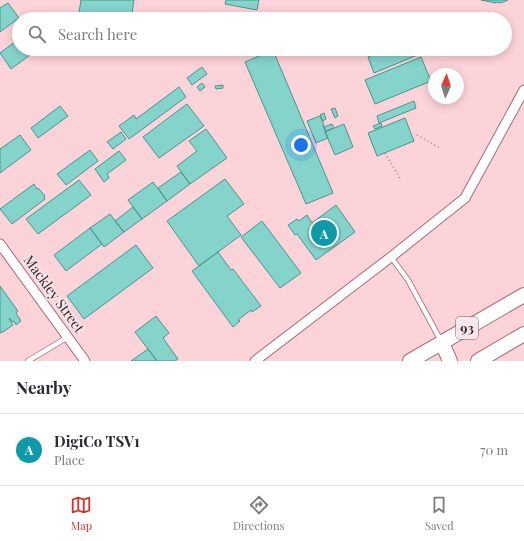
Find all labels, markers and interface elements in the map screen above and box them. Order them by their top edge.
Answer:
search box [12,12,512,56]
icon: search [26,23,48,45]
text: Search here [58,24,137,44]
north arrow [428,68,464,104]
your location [291,135,311,155]
pin: A [311,218,337,248]
street label: Mackley Street [20,251,90,337]
road number: 93 [456,317,478,339]
text: Nearby [16,376,71,398]
text: DigiCo TSV1 [54,431,140,451]
text: A [25,441,33,458]
text: 70 m [480,441,508,458]
text: Place [54,451,85,468]
tab: Map [70,494,92,533]
tab: Directions [233,494,284,533]
tab: Saved [425,494,454,533]

